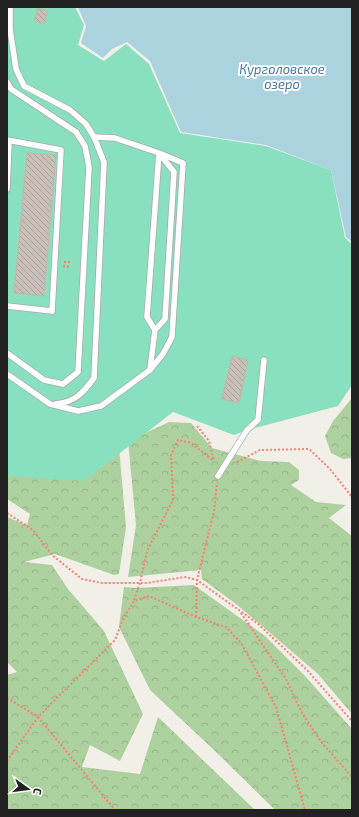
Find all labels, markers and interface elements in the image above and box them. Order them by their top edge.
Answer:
water label: Курголовское озеро [239,61,325,92]
north arrow [8,769,48,809]
text: С [31,787,45,797]

